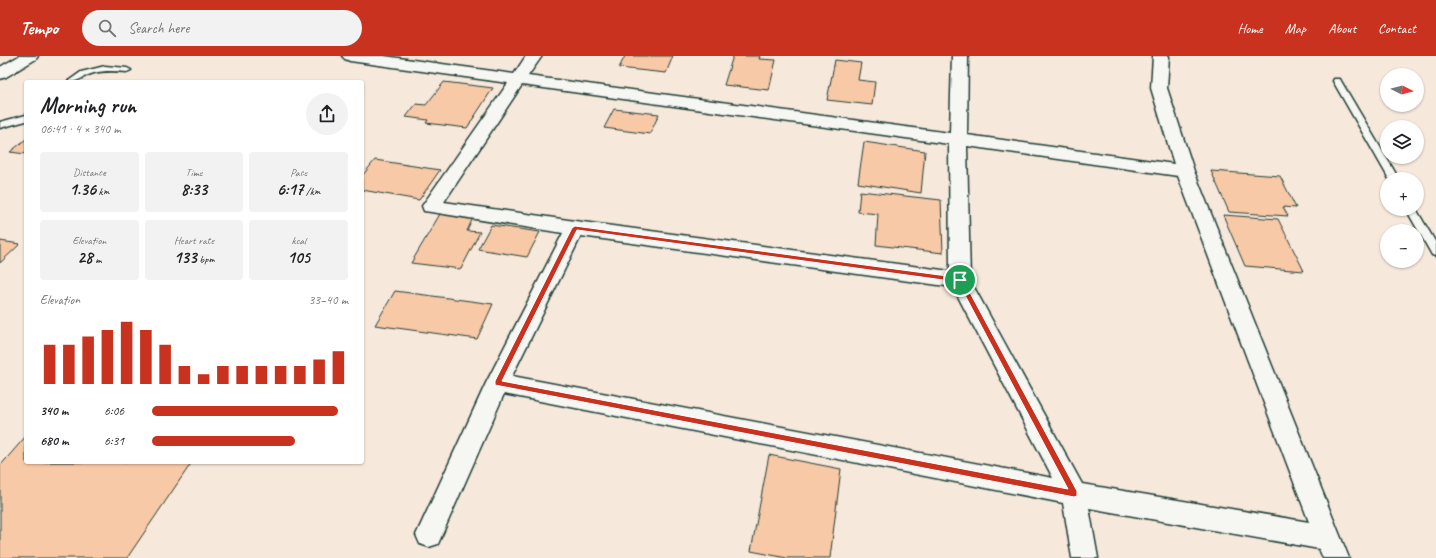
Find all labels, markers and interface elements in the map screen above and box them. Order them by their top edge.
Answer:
search box [82,10,362,46]
text: Tempo [20,16,58,40]
icon: search [96,17,118,39]
text: Search here [128,19,189,38]
text: Home [1237,20,1263,37]
text: Map [1285,20,1306,37]
text: About [1328,20,1356,37]
text: Contact [1378,20,1416,37]
north arrow [1380,68,1424,112]
map controls [1380,68,1424,268]
text: Morning run [40,92,136,120]
button: share [306,93,348,135]
button: layers [1380,120,1424,164]
text: 06:41 · 4 × 340 m [40,121,121,137]
text: Distance [73,165,106,179]
text: Time [186,165,202,179]
text: Pace [290,165,307,179]
button: + [1380,172,1424,216]
text: 1.36 [69,179,96,200]
text: 8:33 [181,179,207,200]
text: 6:17 [277,179,303,200]
text: km [96,184,109,198]
text: /km [303,184,320,198]
button: − [1380,224,1424,268]
text: Elevation [72,233,106,247]
text: Heart rate [174,233,214,247]
text: kcal [291,233,306,247]
text: 28 [77,247,93,268]
text: 133 [174,247,197,268]
text: 105 [287,247,310,268]
text: m [93,252,101,266]
text: bpm [197,252,214,266]
pin [943,263,977,297]
icon: arrive [949,269,971,291]
text: Elevation [40,292,80,308]
text: 33–40 m [308,292,348,308]
text: 340 m [40,403,68,419]
text: 6:06 [104,403,124,419]
text: 680 m [40,433,68,449]
text: 6:31 [104,433,124,449]

